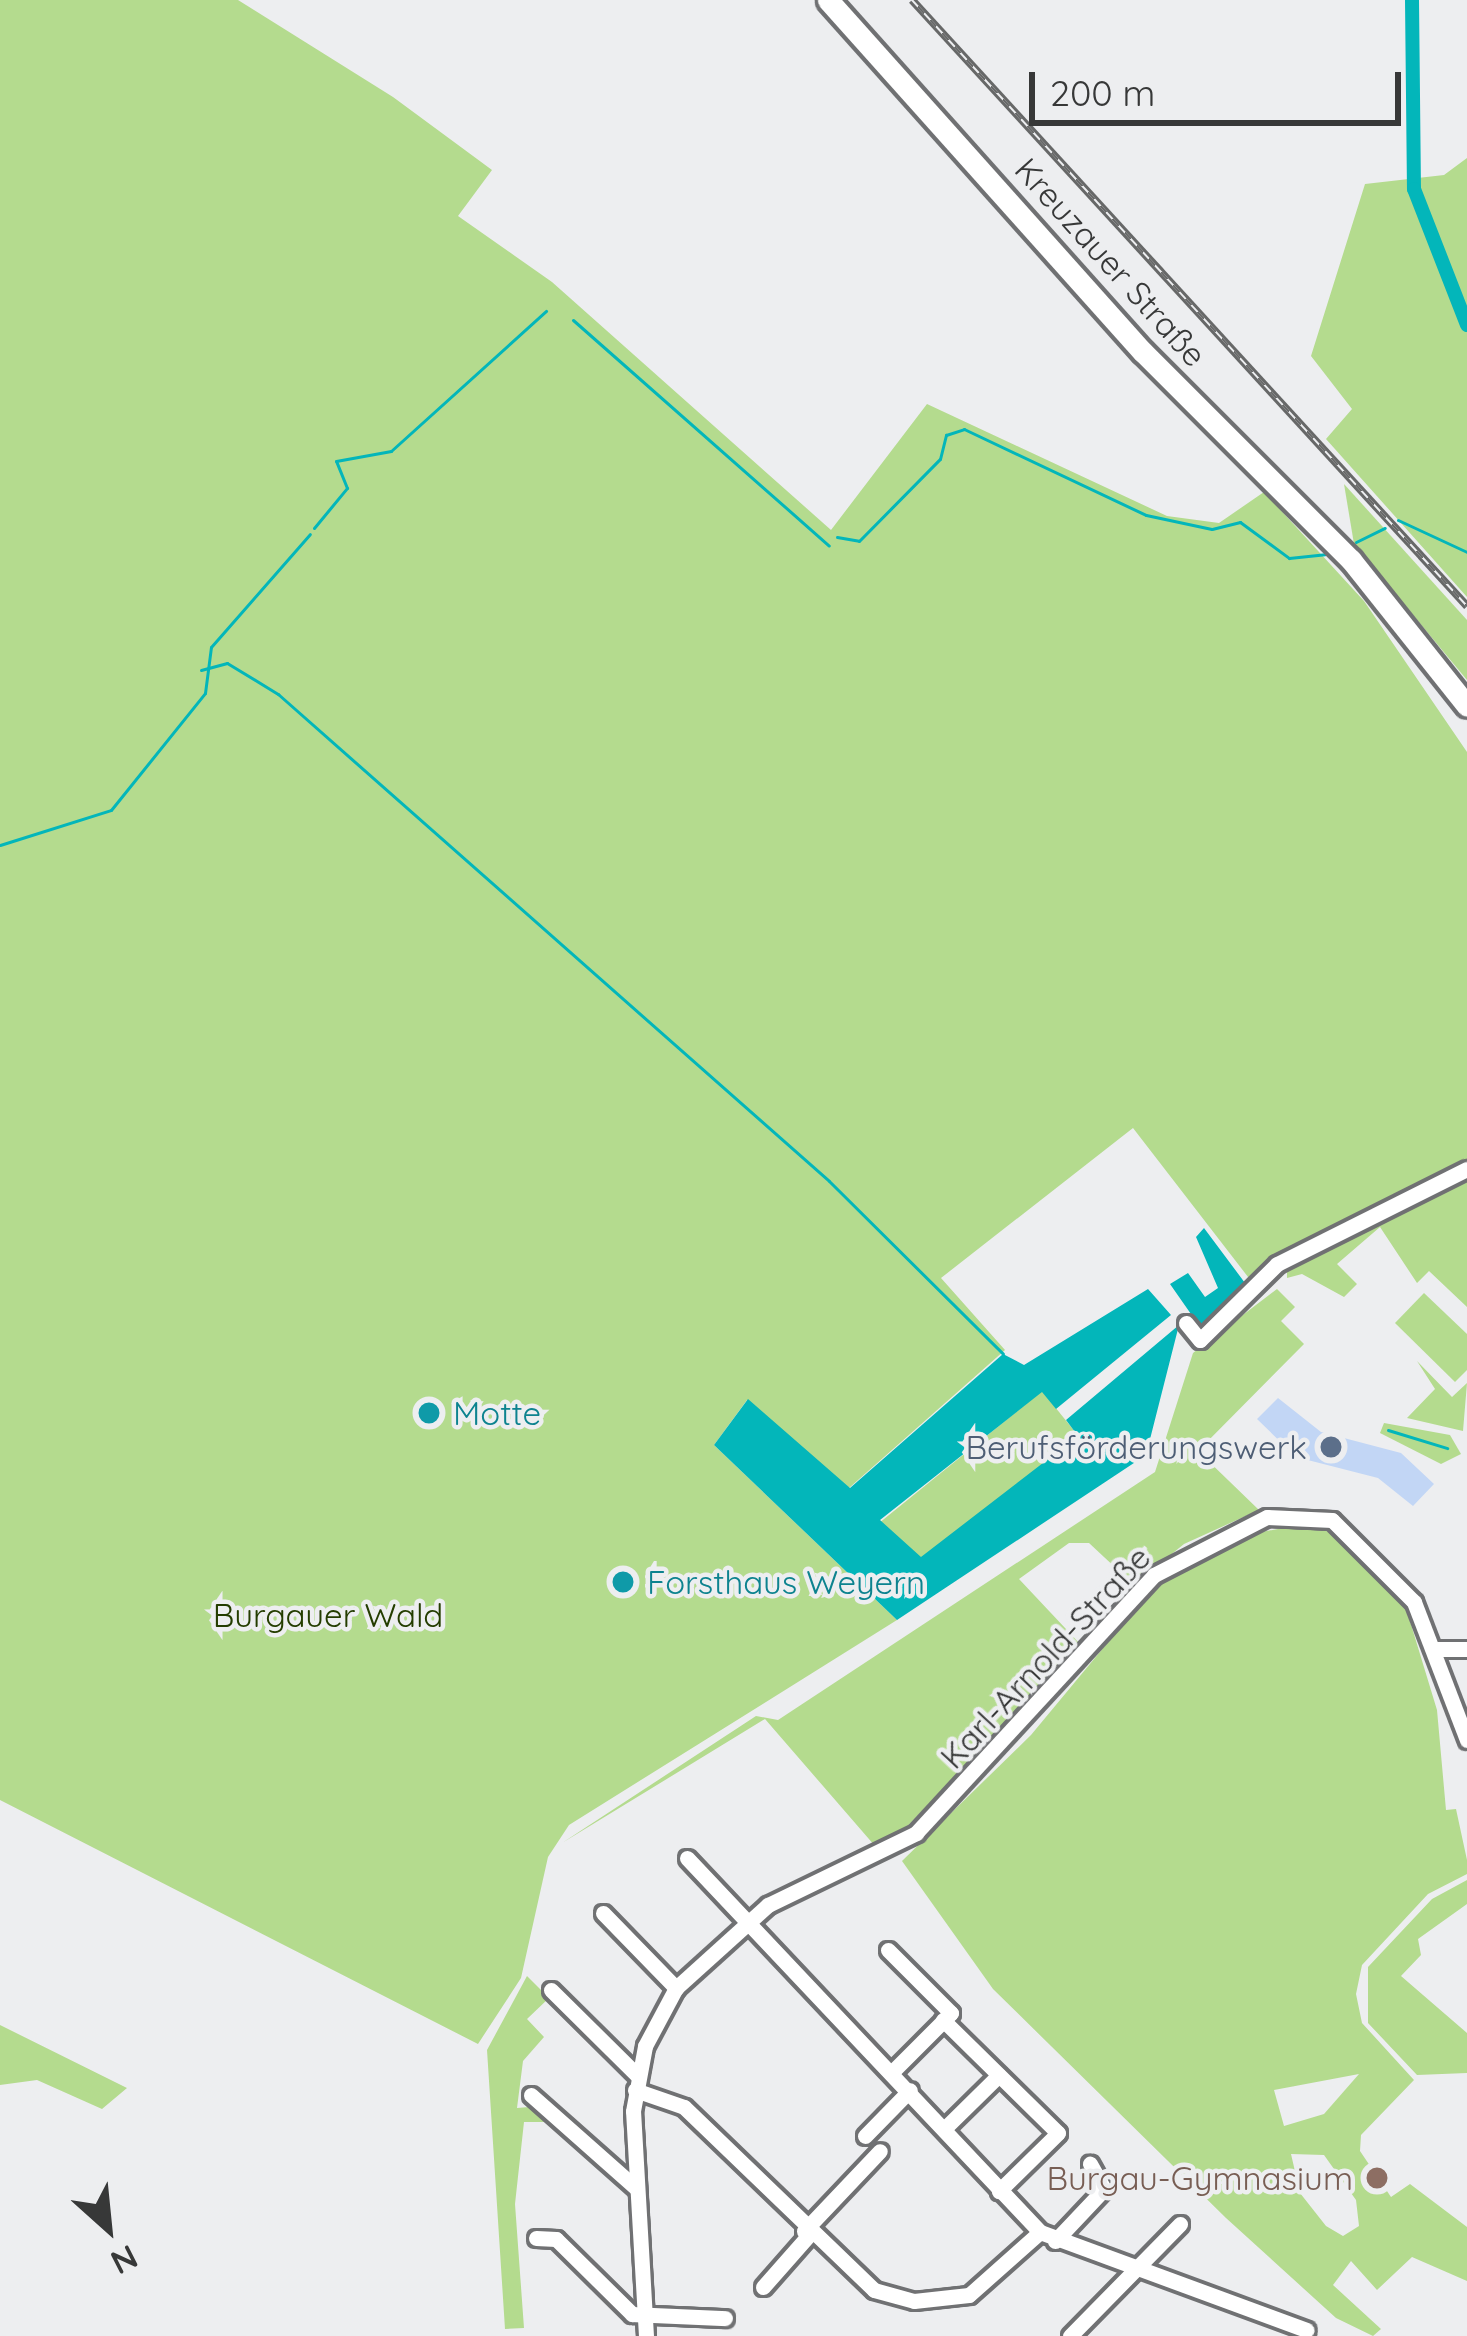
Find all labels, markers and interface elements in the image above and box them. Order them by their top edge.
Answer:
scale bar [1035,48,1407,122]
text: 200 m [1050,70,1155,115]
street label: Kreuzauer Straße [1007,150,1215,374]
place label: Motte [453,1393,541,1433]
marker: Motte [416,1400,442,1426]
place label: Berufsförderungswerk [966,1427,1307,1467]
marker: Berufsförderungswerk [1318,1434,1344,1460]
street label: Karl-Arnold-Straße [932,1538,1158,1776]
place label: Forsthaus Weyern [647,1562,925,1602]
marker: Forsthaus Weyern [610,1569,636,1595]
park label: Burgauer Wald [213,1595,443,1635]
place label: Burgau-Gymnasium [1047,2158,1353,2198]
marker: Burgau-Gymnasium [1364,2165,1390,2191]
north arrow [48,2168,168,2288]
text: N [104,2237,145,2284]

